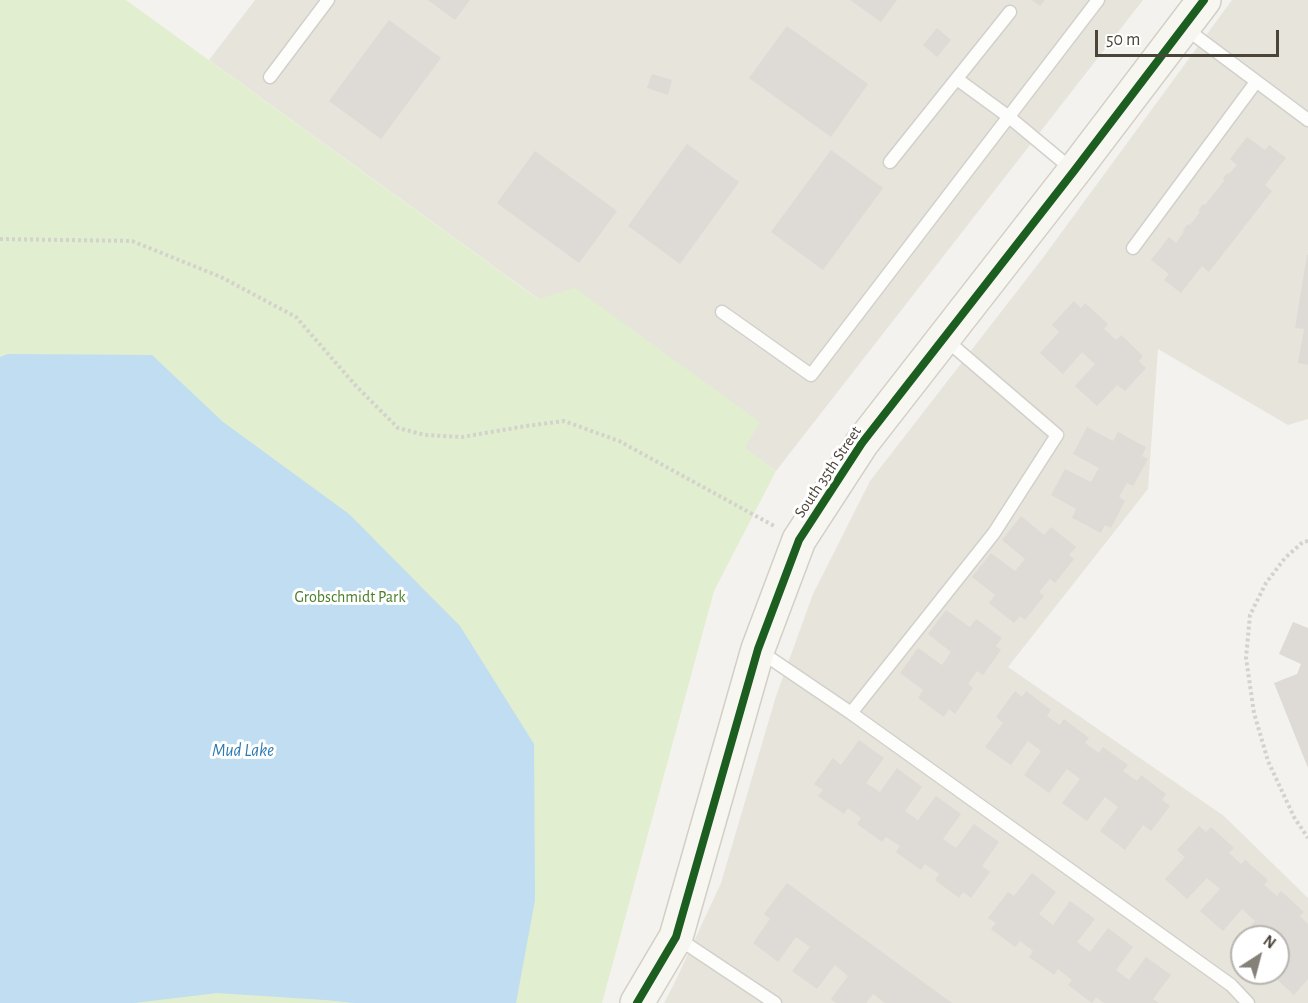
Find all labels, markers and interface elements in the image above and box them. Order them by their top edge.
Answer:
scale bar [1098,18,1282,56]
text: 50 m [1106,31,1140,49]
street label: South 35th Street [790,423,866,521]
park label: Grobschmidt Park [294,587,406,607]
water label: Mud Lake [212,740,274,762]
north arrow [1230,925,1290,985]
text: N [1260,932,1279,952]

